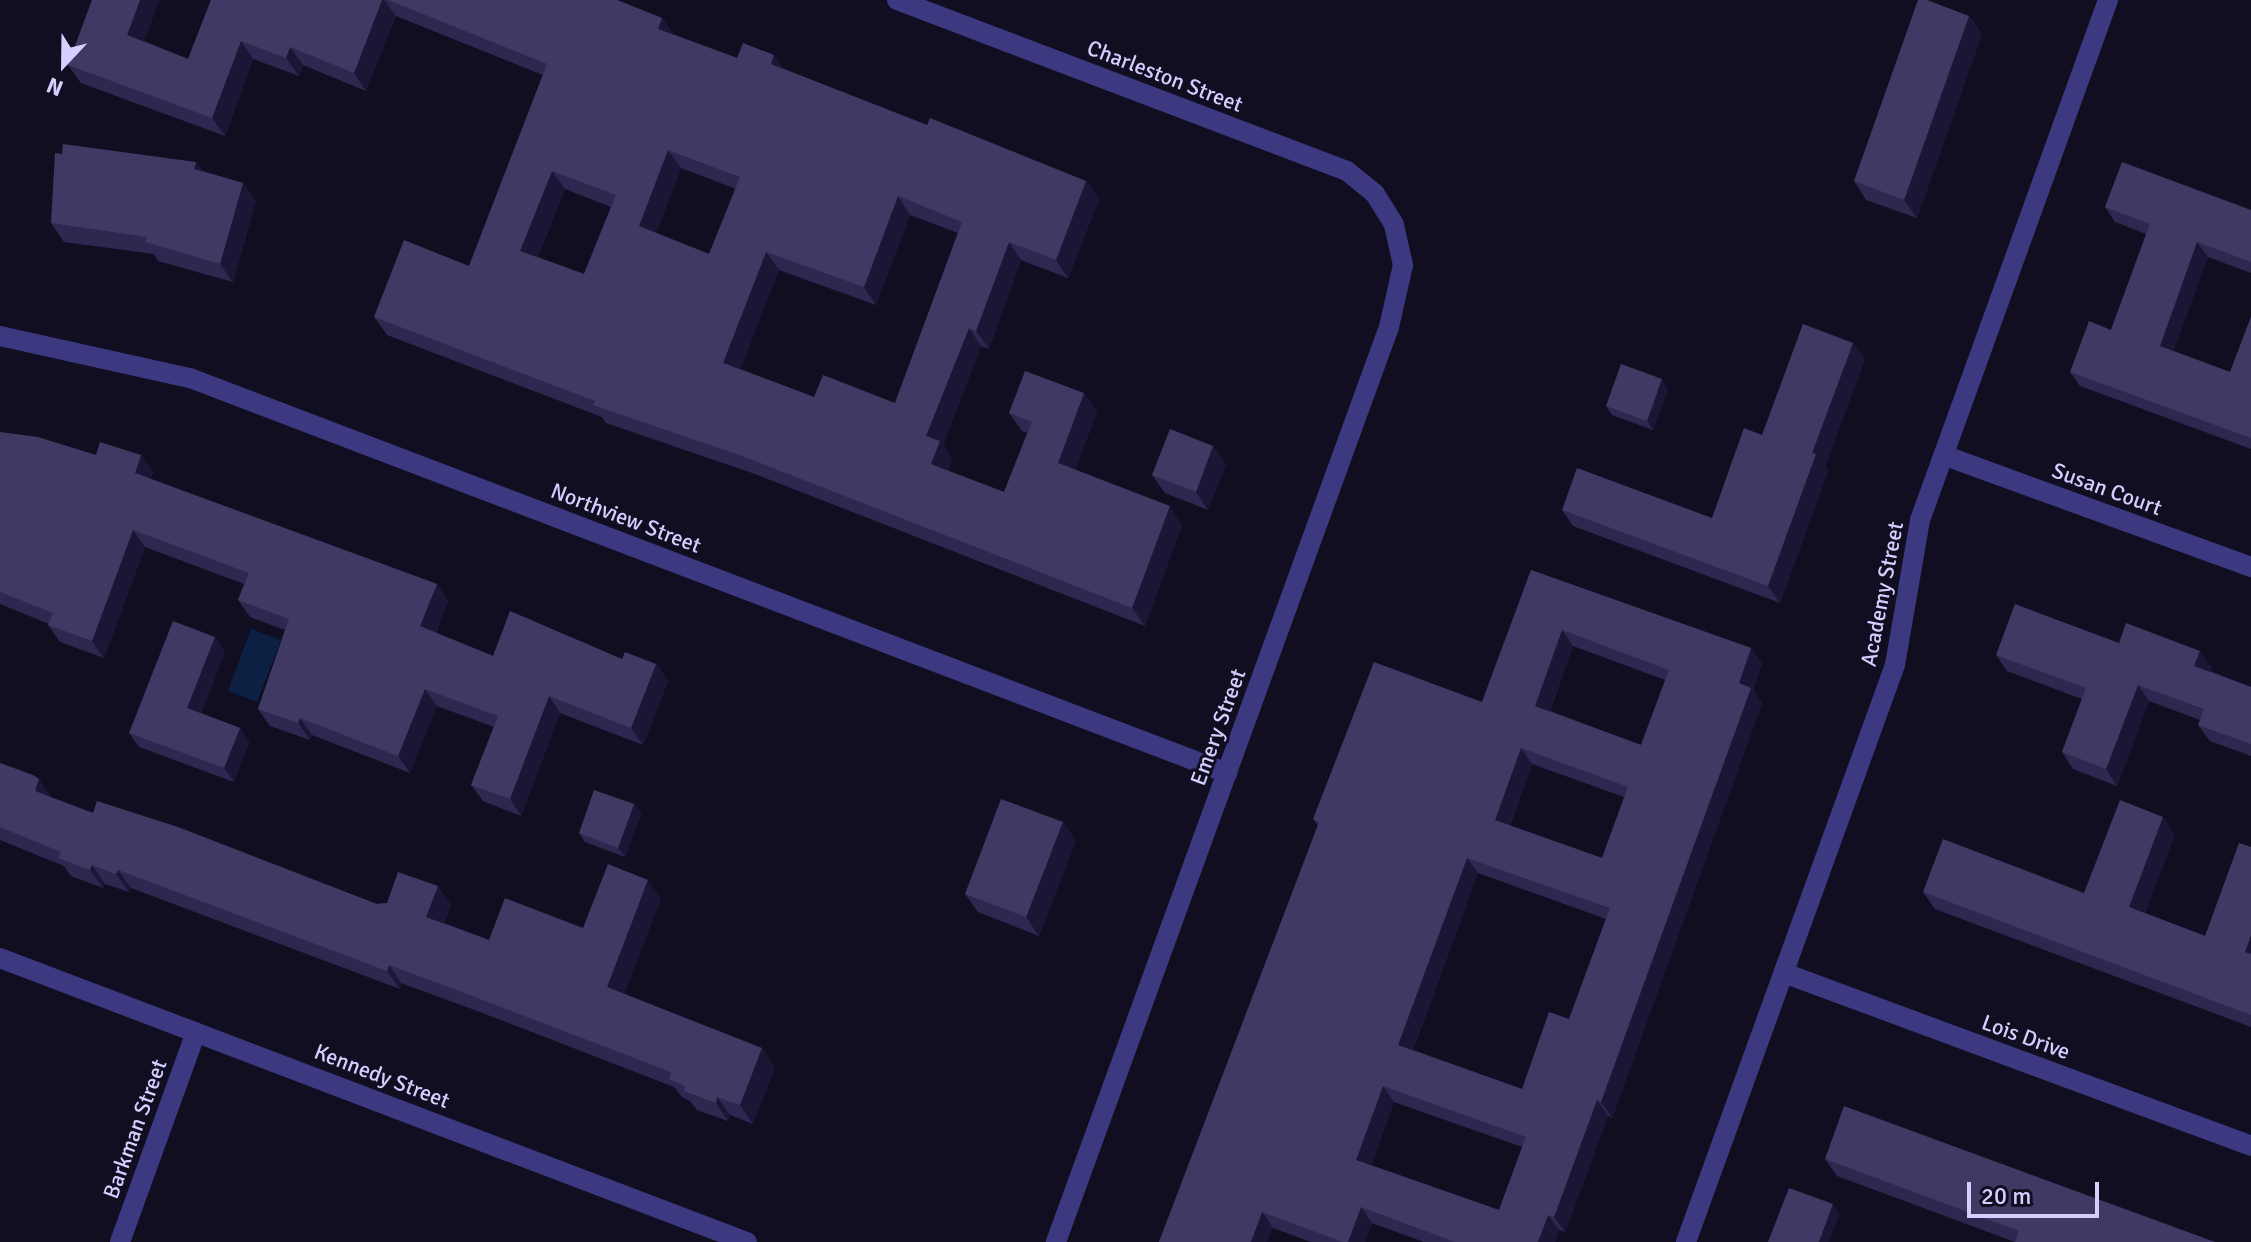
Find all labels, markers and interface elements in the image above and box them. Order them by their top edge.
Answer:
north arrow [24,24,104,104]
street label: Charleston Street [1083,34,1247,118]
text: N [43,71,67,102]
street label: Susan Court [2049,457,2165,521]
street label: Northview Street [547,477,705,559]
street label: Academy Street [1855,519,1909,669]
street label: Emery Street [1185,665,1251,789]
street label: Lois Drive [1978,1009,2074,1065]
street label: Kennedy Street [311,1038,453,1114]
street label: Barkman Street [98,1056,172,1202]
scale bar [1971,1166,2103,1216]
text: 20 m [1981,1181,2031,1211]

